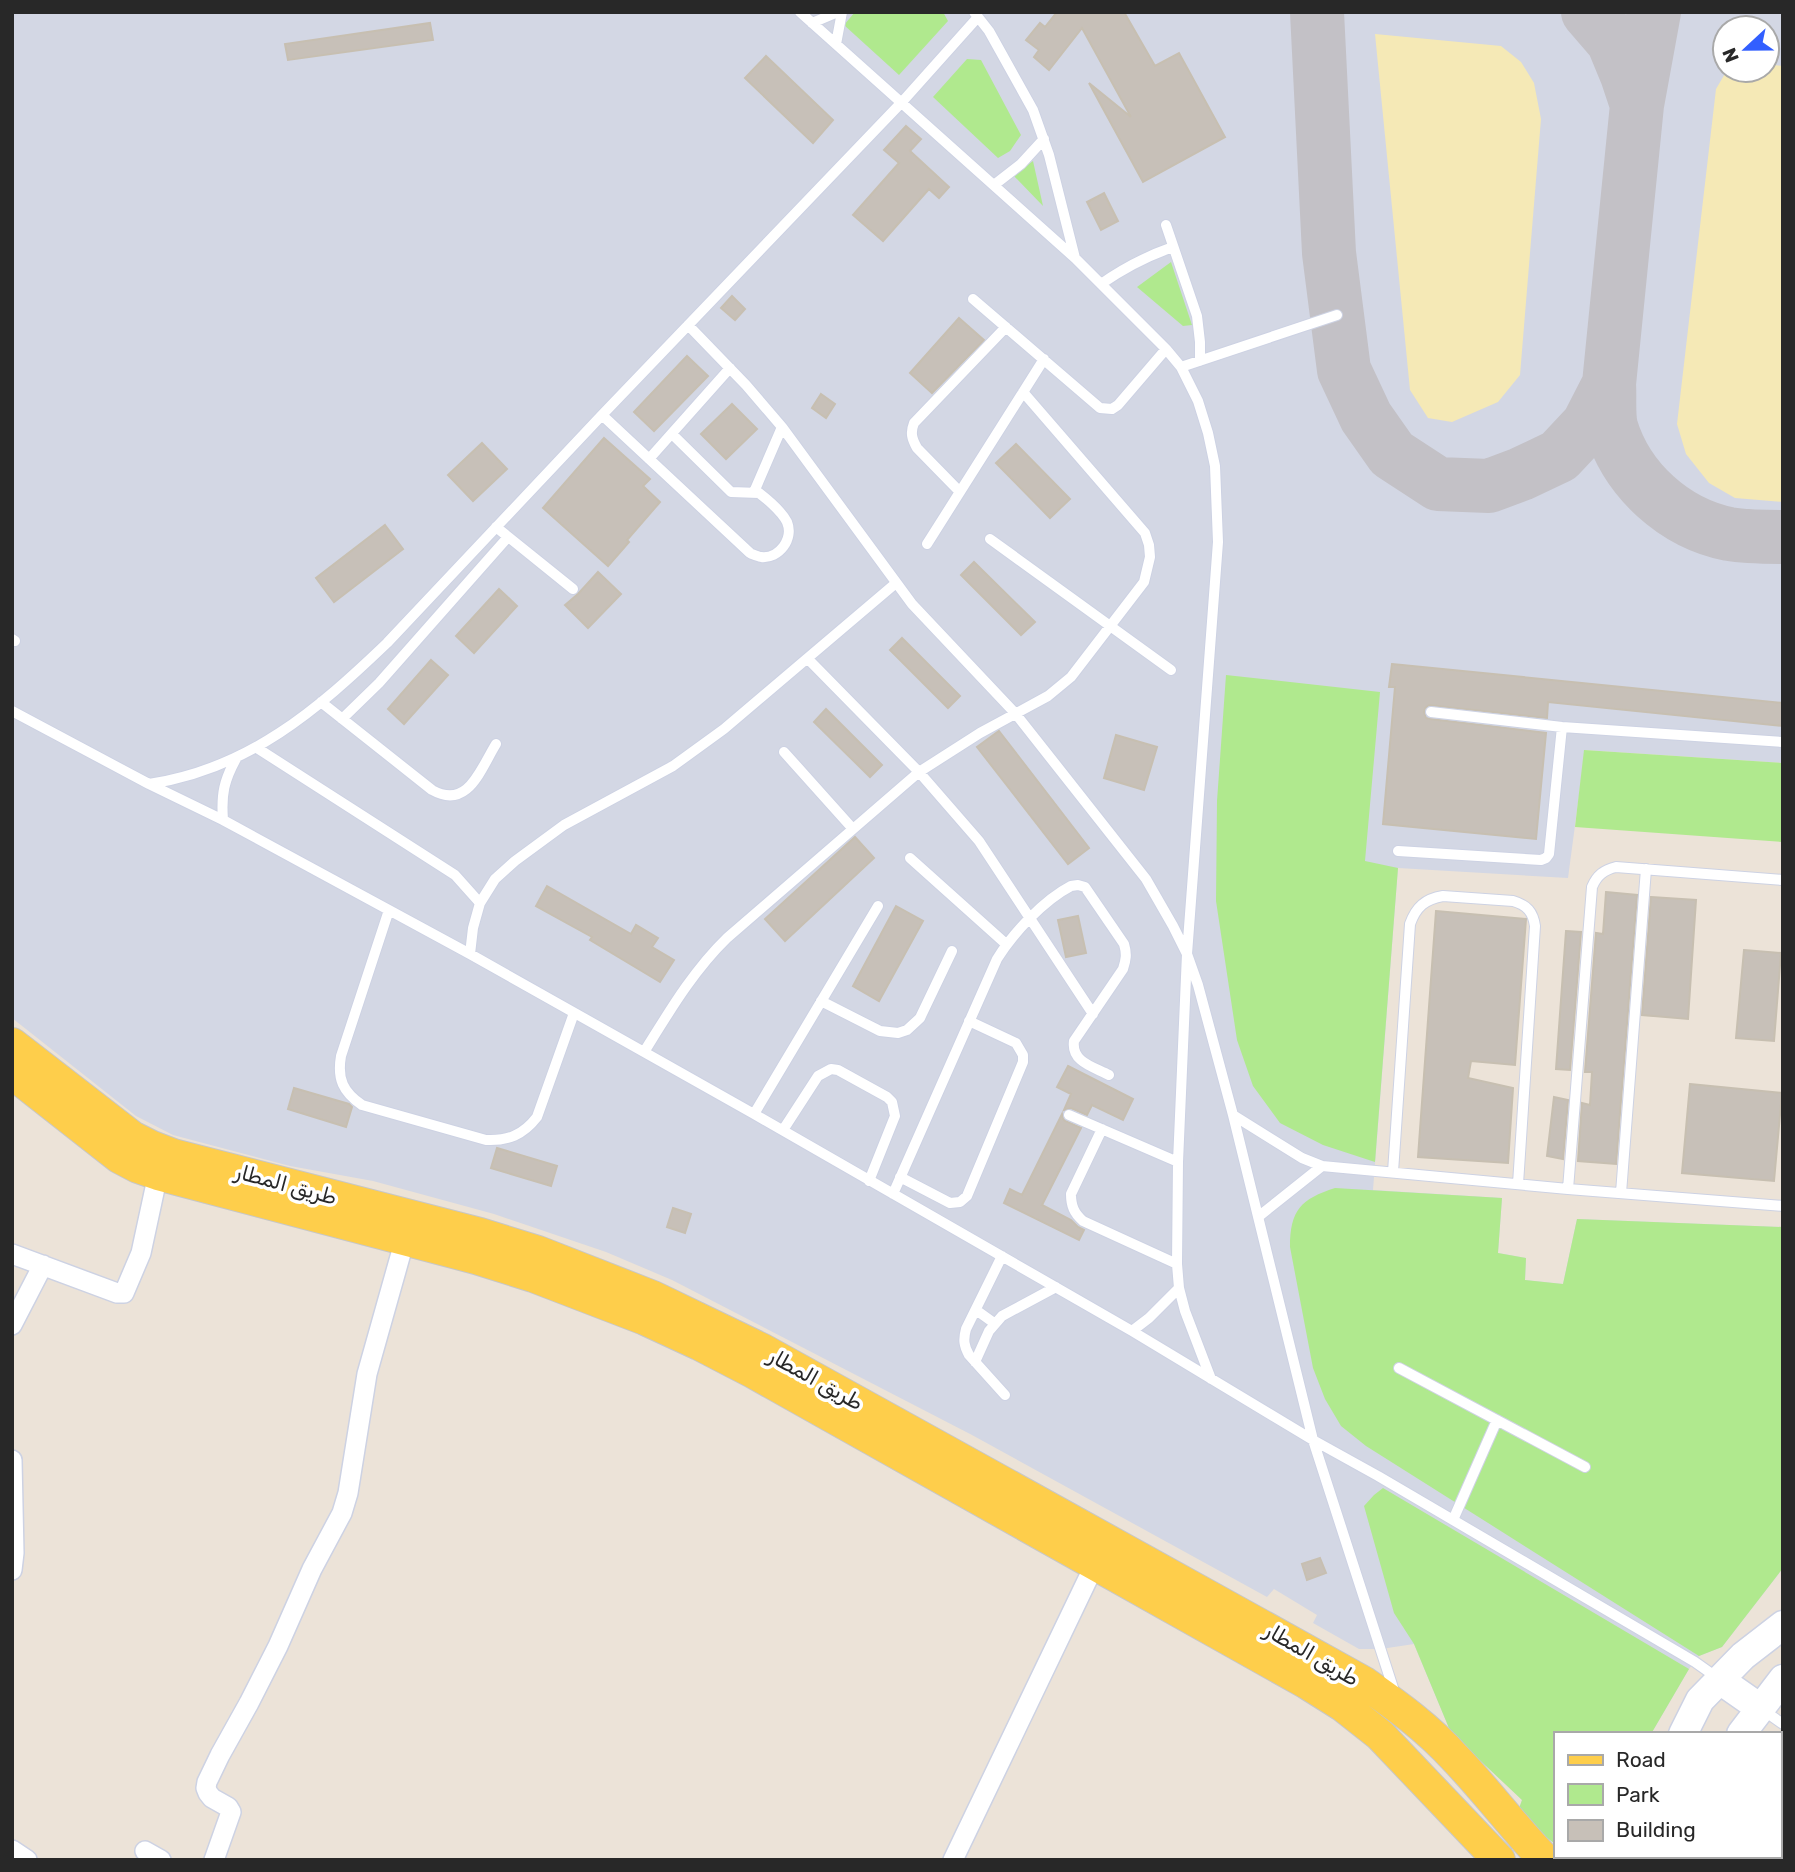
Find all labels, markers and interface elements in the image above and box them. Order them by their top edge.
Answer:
north arrow [1711,14,1781,84]
text: N [1717,45,1744,66]
street label: طريق المطار [230,1158,340,1210]
street label: طريق المطار [763,1342,868,1415]
street label: طريق المطار [1259,1616,1363,1691]
legend [1554,1732,1781,1858]
text: Road [1616,1747,1666,1772]
text: Park [1616,1782,1660,1807]
text: Building [1616,1817,1696,1842]

